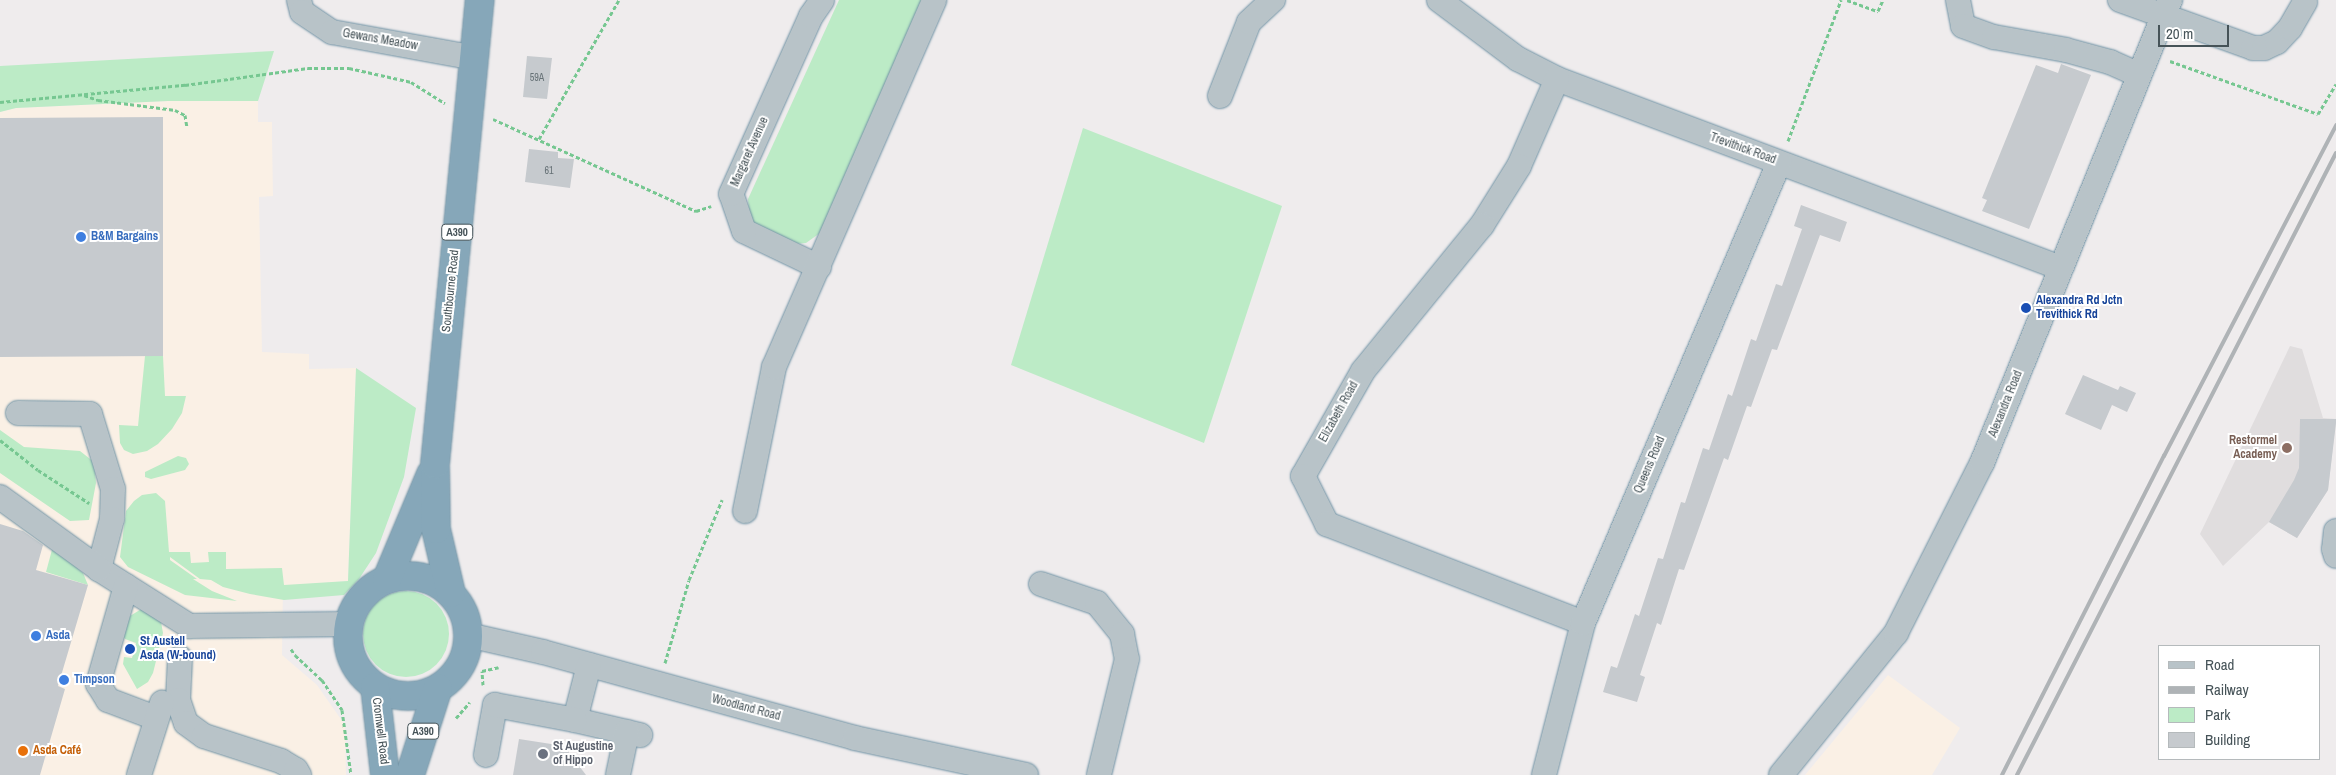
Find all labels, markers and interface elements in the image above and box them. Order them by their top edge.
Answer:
scale bar [2161,15,2232,47]
text: 20 m [2166,23,2193,44]
street label: Gewans Meadow [341,26,419,54]
house number: 59A [530,72,544,84]
street label: Margaret Avenue [728,115,772,189]
street label: Trevithick Road [1708,130,1778,168]
house number: 61 [544,165,554,177]
road number: A390 [441,223,473,240]
place label: B&M Bargains [91,230,158,244]
marker: B&M Bargains [75,231,87,243]
street label: Southbourne Road [440,249,462,333]
place label: Alexandra Rd Jctn Trevithick Rd [2036,294,2122,322]
marker: Alexandra Rd Jctn Trevithick Rd [2020,302,2032,314]
street label: Alexandra Road [1986,369,2026,439]
street label: Elizabeth Road [1316,379,1362,445]
street label: Queens Road [1632,434,1668,496]
place label: Restormel Academy [2229,434,2277,462]
marker: Restormel Academy [2281,442,2293,454]
place label: Asda [46,629,70,643]
marker: Asda [30,630,42,642]
place label: St Austell Asda (W-bound) [140,635,216,663]
marker: St Austell Asda (W-bound) [124,643,136,655]
legend [2158,645,2321,760]
text: Road [2205,654,2234,675]
place label: Timpson [74,673,115,687]
marker: Timpson [58,674,70,686]
text: Railway [2205,679,2249,700]
street label: Woodland Road [710,692,782,724]
street label: Cromwell Road [369,697,391,765]
text: Park [2205,704,2230,725]
road number: A390 [407,722,439,739]
text: Building [2205,729,2250,750]
place label: St Augustine of Hippo [553,740,614,768]
place label: Asda Café [33,744,81,758]
marker: Asda Café [17,745,29,757]
marker: St Augustine of Hippo [537,748,549,760]

